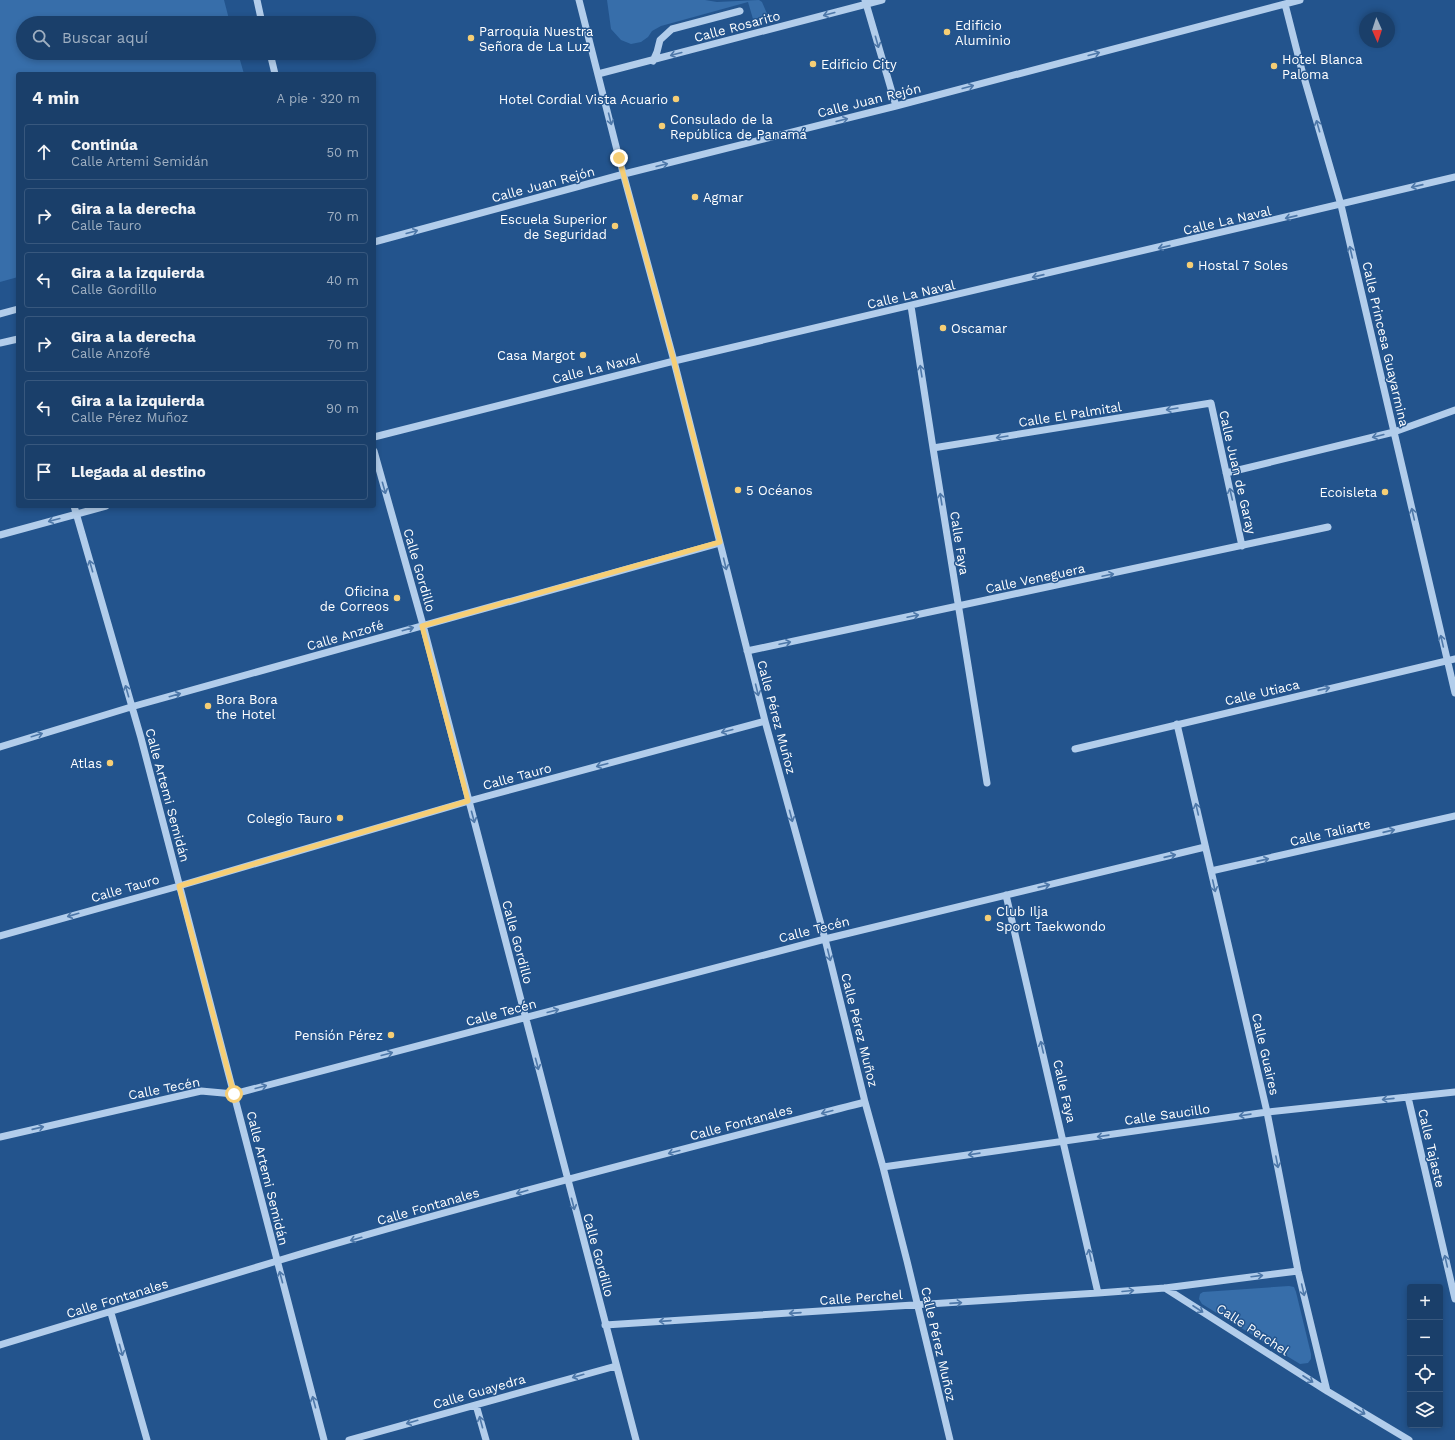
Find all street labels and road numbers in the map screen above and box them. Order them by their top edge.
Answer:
street label: Calle Rosarito [692,8,782,45]
street label: Calle Juan Rejón [816,80,922,121]
street label: Calle Juan Rejón [490,163,596,205]
street label: Calle La Naval [1182,203,1273,238]
street label: Calle Princesa Guayarmina [1359,260,1412,429]
street label: Calle La Naval [866,277,957,312]
street label: Calle La Naval [551,350,642,387]
street label: Calle El Palmital [1017,399,1123,430]
street label: Calle Juan de Garay [1216,409,1259,536]
street label: Calle Faya [947,510,972,577]
street label: Calle Gordillo [400,527,439,614]
street label: Calle Veneguera [984,560,1087,596]
street label: Calle Anzofé [305,617,385,654]
street label: Calle Pérez Muñoz [754,659,799,776]
street label: Calle Utiaca [1223,676,1302,708]
street label: Calle Artemi Semidán [142,727,193,864]
street label: Calle Tauro [481,760,553,793]
street label: Calle Taliarte [1288,816,1372,849]
street label: Calle Tauro [89,871,161,905]
street label: Calle Gordillo [499,899,536,986]
street label: Calle Tecén [777,913,851,946]
street label: Calle Pérez Muñoz [838,971,881,1089]
street label: Calle Tecén [464,996,538,1029]
street label: Calle Guaires [1249,1012,1282,1097]
street label: Calle Faya [1050,1058,1079,1125]
street label: Calle Tecén [127,1074,201,1103]
street label: Calle Saucillo [1123,1101,1211,1128]
street label: Calle Fontanales [688,1102,794,1143]
street label: Calle Tajaste [1415,1107,1448,1189]
street label: Calle Artemi Semidán [244,1110,291,1247]
street label: Calle Fontanales [375,1185,481,1228]
street label: Calle Gordillo [580,1212,617,1299]
street label: Calle Fontanales [64,1276,170,1321]
street label: Calle Pérez Muñoz [918,1285,959,1403]
street label: Calle Perchel [819,1287,903,1308]
street label: Calle Perchel [1214,1300,1292,1358]
street label: Calle Guayedra [431,1371,528,1412]

